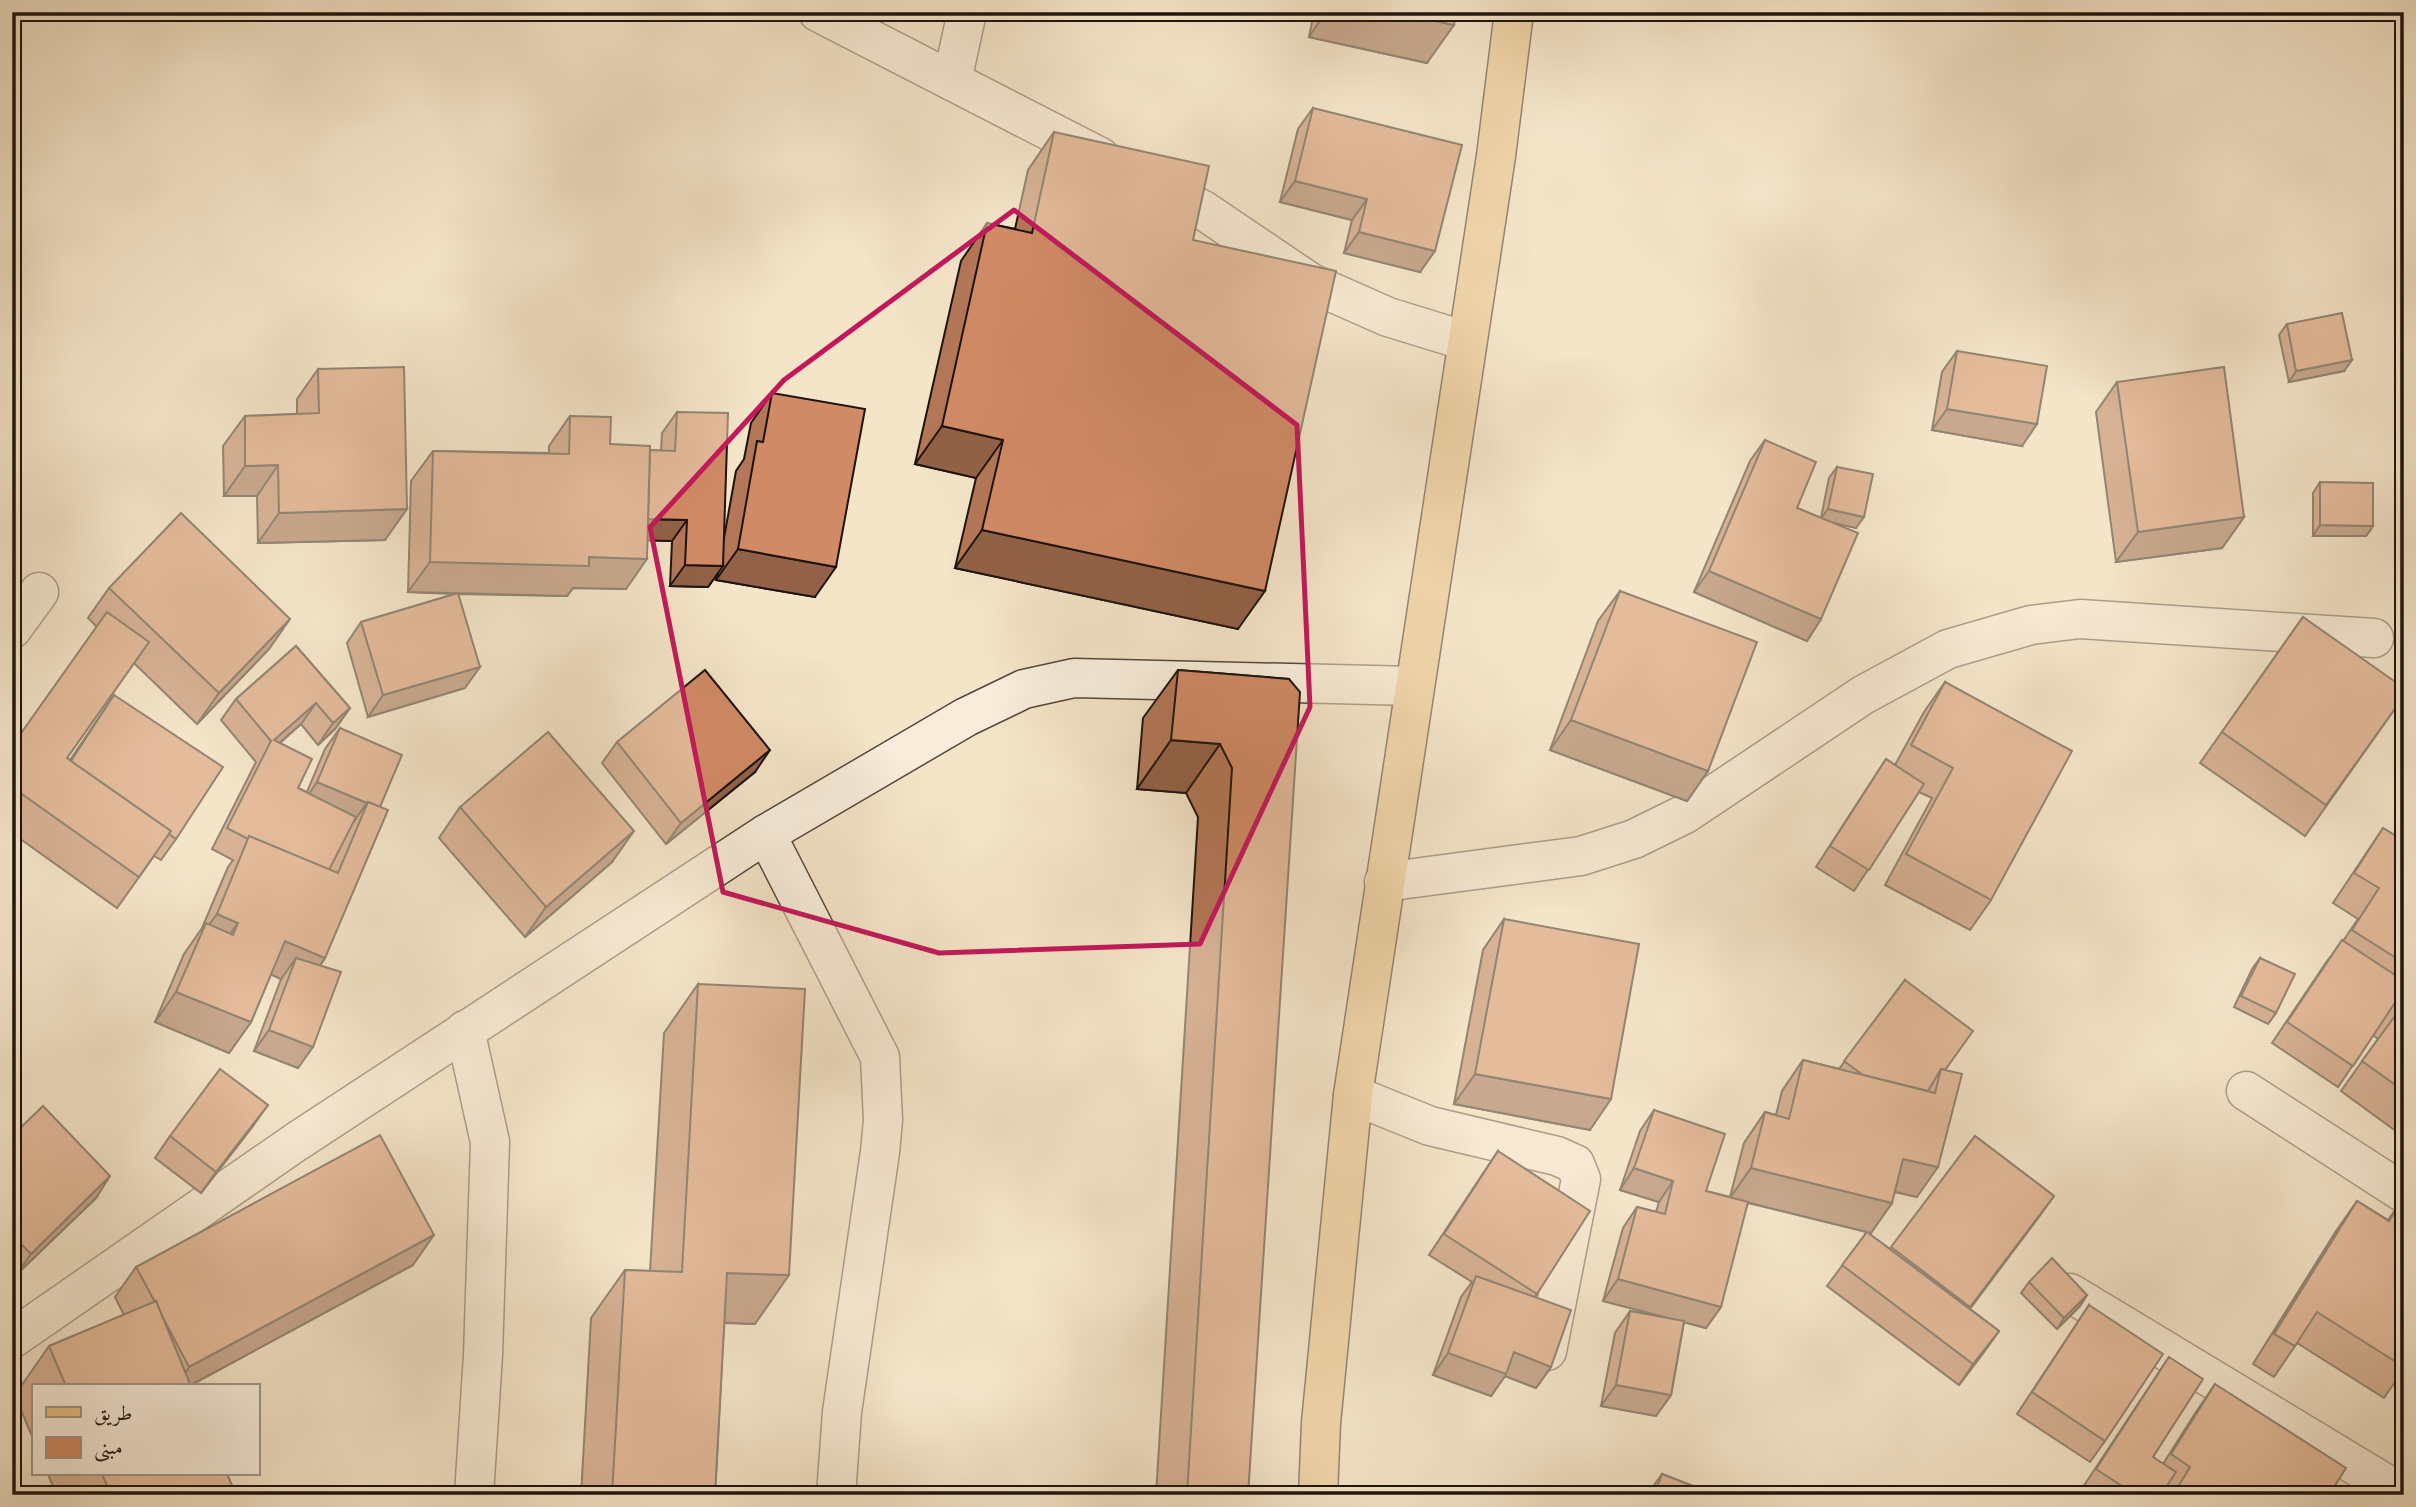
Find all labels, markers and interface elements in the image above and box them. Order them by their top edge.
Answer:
legend [32,1384,259,1476]
text: طريق [94,1400,132,1426]
text: مبنى [94,1434,123,1462]

